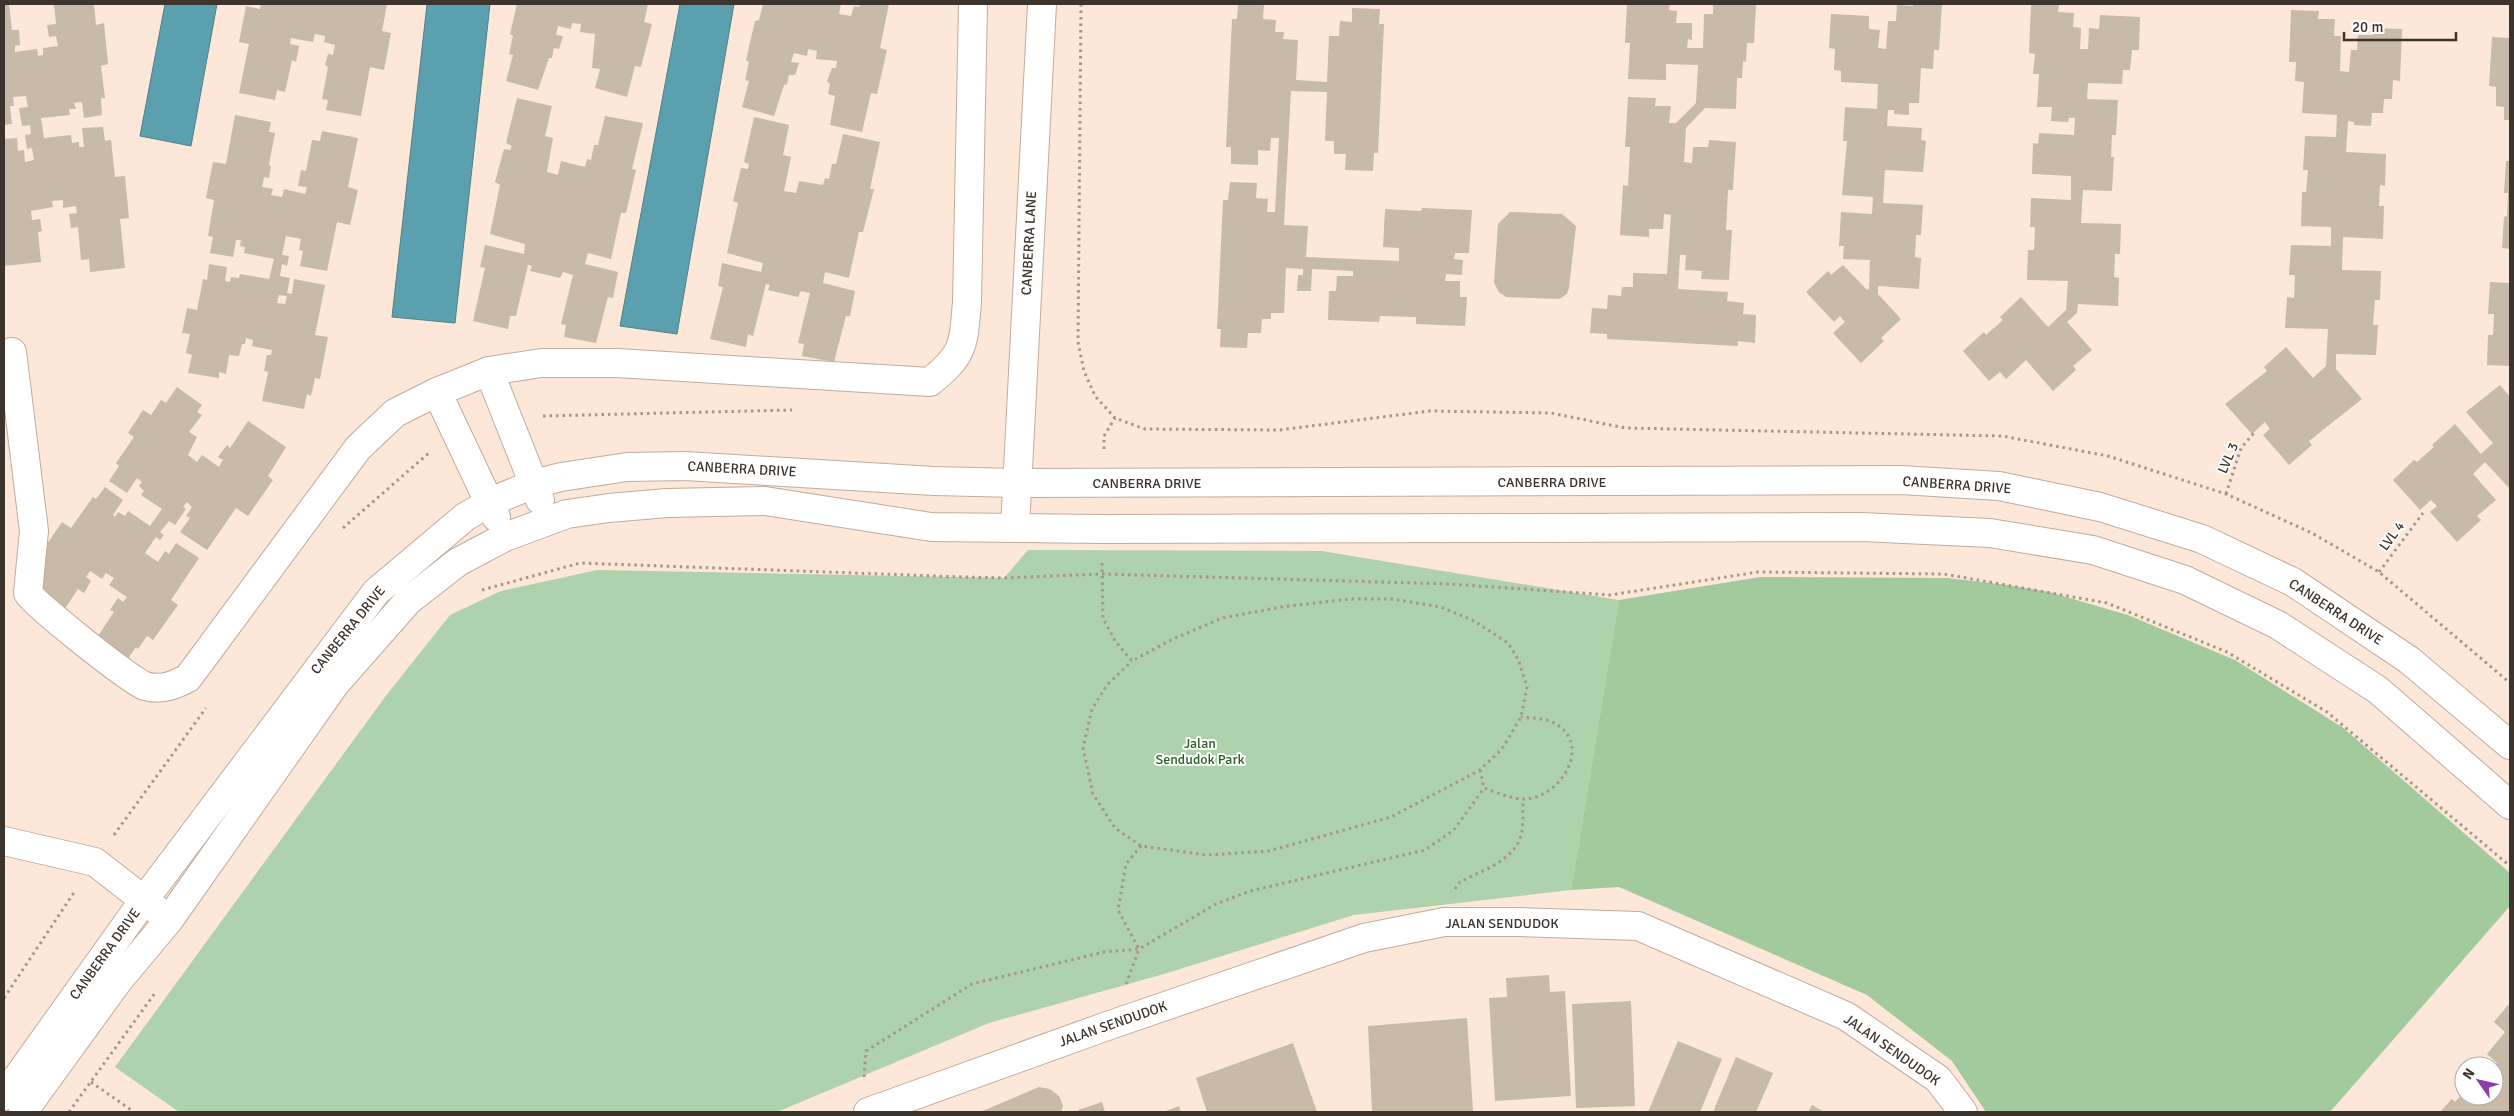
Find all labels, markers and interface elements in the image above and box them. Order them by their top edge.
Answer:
scale bar [2344,10,2456,42]
text: 20 m [2352,18,2383,36]
street label: CANBERRA LANE [1018,190,1040,296]
street label: LVL 3 [2214,440,2242,476]
street label: CANBERRA DRIVE [687,458,797,480]
street label: CANBERRA DRIVE [1902,473,2012,497]
street label: CANBERRA DRIVE [1498,474,1607,491]
street label: CANBERRA DRIVE [1093,475,1202,492]
street label: LVL 4 [2376,518,2409,554]
street label: CANBERRA DRIVE [2286,575,2386,649]
street label: CANBERRA DRIVE [307,582,389,678]
park label: Jalan Sendudok Park [1155,735,1245,768]
street label: CANBERRA DRIVE [66,905,144,1003]
street label: JALAN SENDUDOK [1445,915,1559,932]
street label: JALAN SENDUDOK [1057,997,1170,1050]
street label: JALAN SENDUDOK [1841,1011,1944,1090]
north arrow [2454,1056,2504,1106]
text: N [2459,1065,2478,1083]

